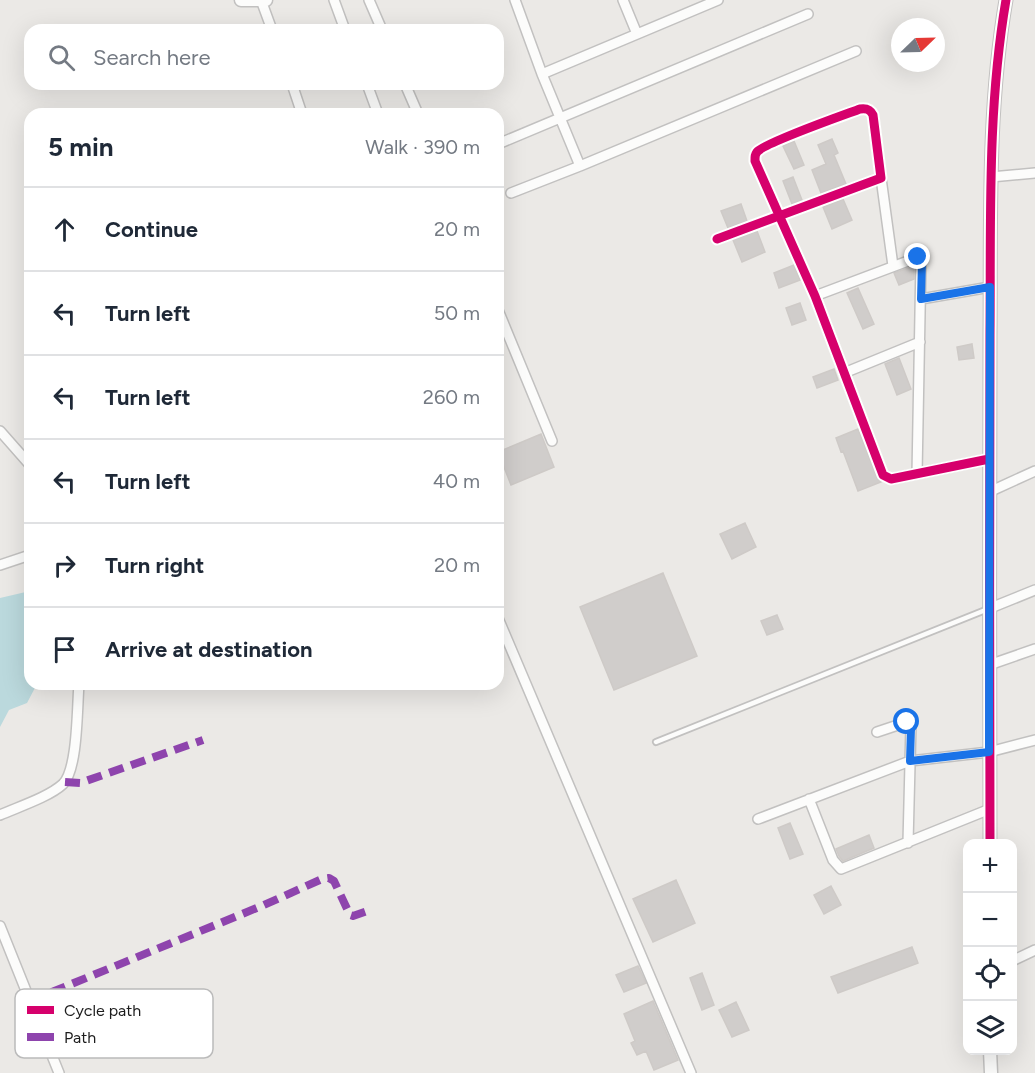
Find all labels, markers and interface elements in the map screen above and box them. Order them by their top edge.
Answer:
north arrow [891,18,945,72]
search box [24,24,504,90]
icon: search [45,41,78,74]
text: Search here [93,44,211,71]
text: 5 min [48,131,114,163]
text: Walk · 390 m [365,135,480,159]
icon: ahead [48,213,81,246]
text: Continue [105,216,198,243]
text: 20 m [434,217,480,241]
route end [904,243,930,269]
icon: left [48,297,81,330]
text: Turn left [105,300,191,327]
text: 50 m [434,301,480,325]
icon: left [48,381,81,414]
text: Turn left [105,384,191,411]
text: 260 m [423,385,480,409]
icon: left [48,465,81,498]
text: Turn left [105,468,191,495]
text: 40 m [433,469,480,493]
icon: right [48,549,81,582]
text: Turn right [105,552,204,579]
text: 20 m [434,553,480,577]
icon: arrive [48,633,81,666]
text: Arrive at destination [105,636,313,663]
route start [893,708,919,734]
map controls [963,839,1017,1055]
button: + [963,839,1017,893]
button: − [963,893,1017,947]
button: locate [963,947,1017,1001]
legend [15,989,213,1058]
text: Cycle path [64,1001,141,1020]
button: layers [963,1001,1017,1055]
text: Path [64,1028,96,1047]

